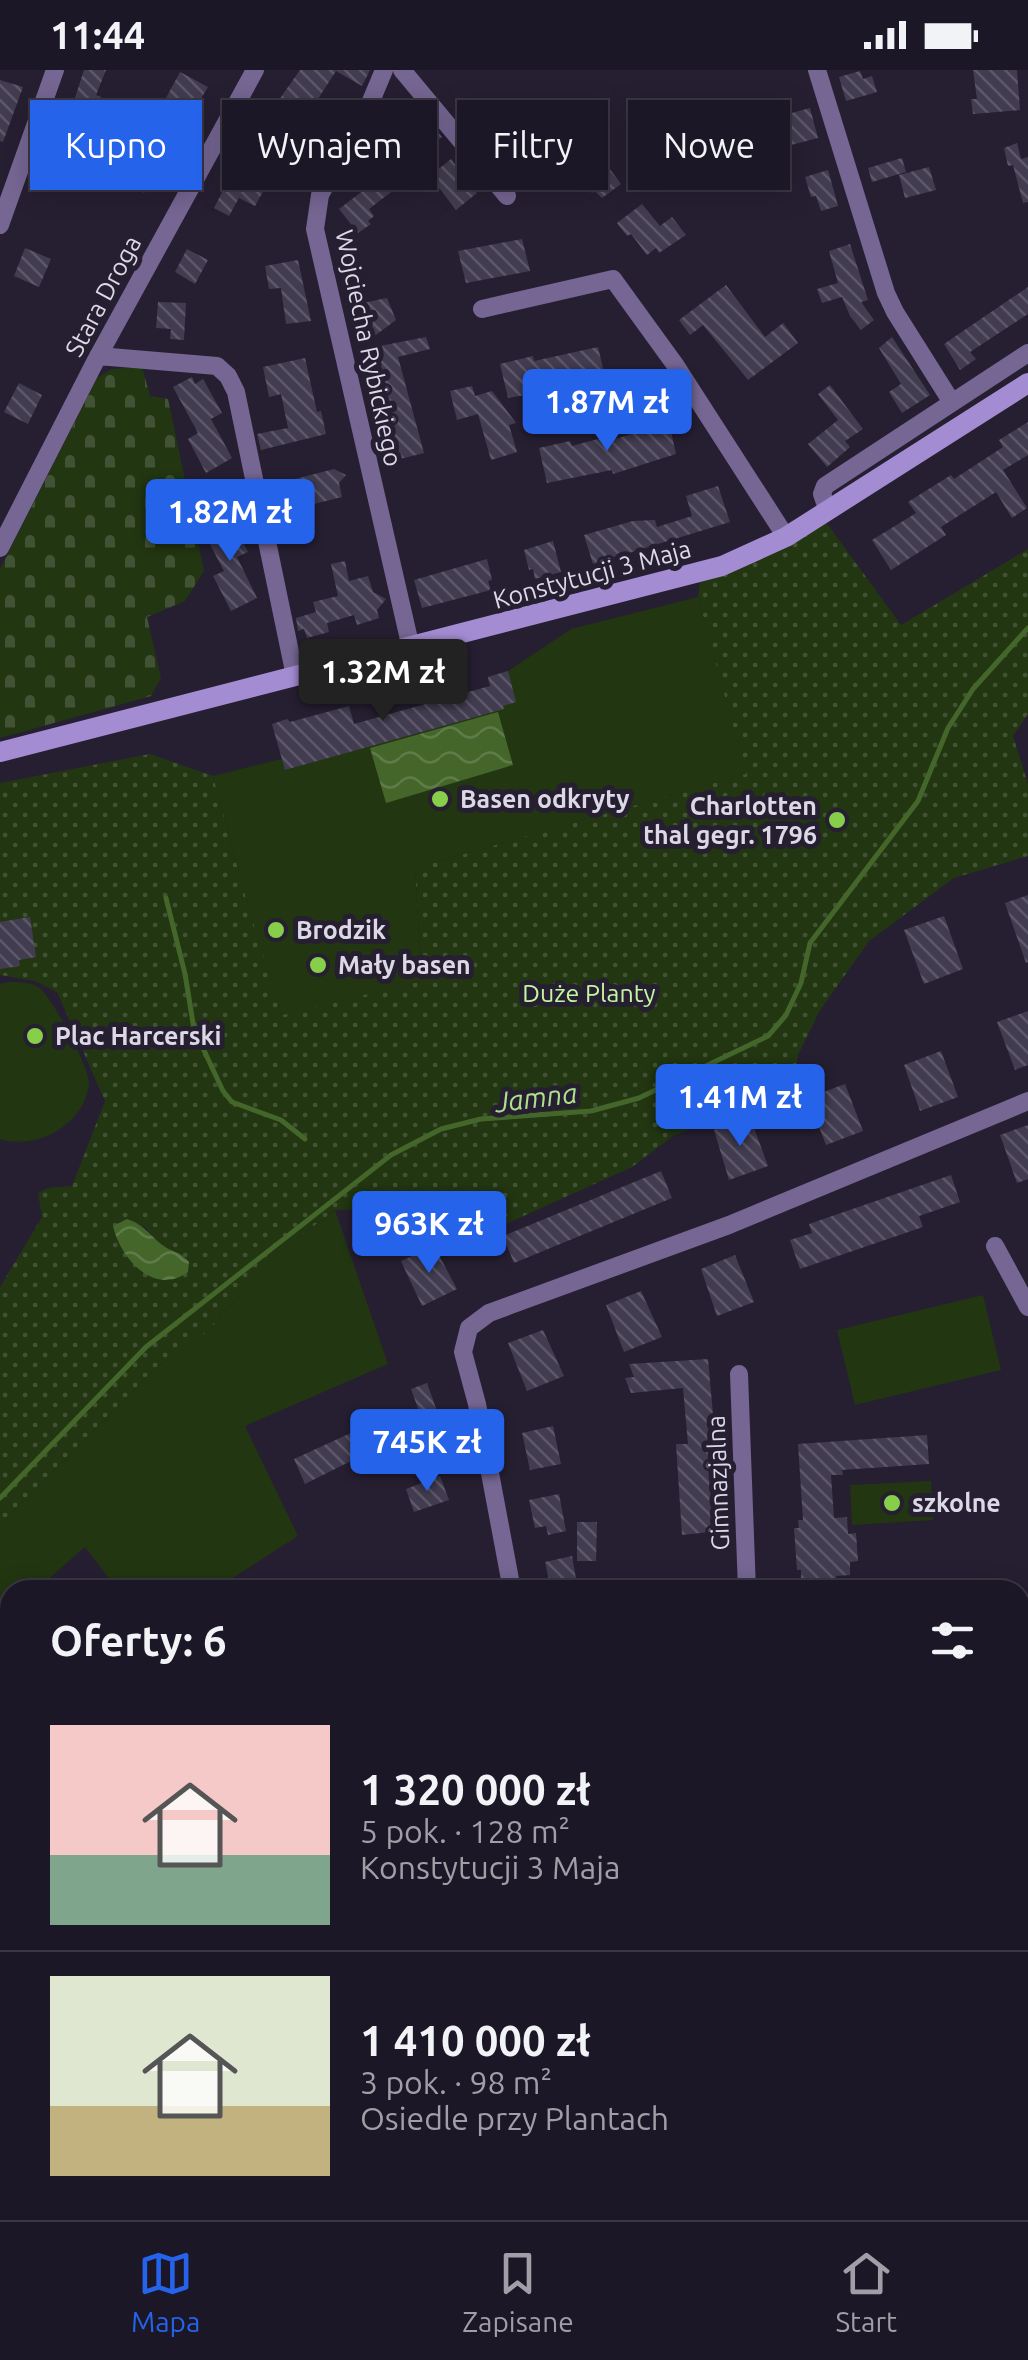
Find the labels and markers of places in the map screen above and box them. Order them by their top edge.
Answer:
pin: 1.87M zł [504,369,710,454]
pin: 1.82M zł [127,479,333,564]
pin: 1.32M zł [280,639,486,724]
place label: Basen odkryty [460,785,629,813]
marker: Basen odkryty [429,788,451,810]
place label: Charlotten thal gegr. 1796 [643,792,817,849]
marker: Charlotten thal gegr. 1796 [826,809,848,831]
place label: Brodzik [296,916,386,944]
marker: Brodzik [265,919,287,941]
place label: Mały basen [338,951,471,979]
marker: Mały basen [307,954,329,976]
place label: Plac Harcerski [55,1022,222,1050]
marker: Plac Harcerski [24,1025,46,1047]
pin: 1.41M zł [637,1064,843,1149]
pin: 963K zł [337,1191,521,1276]
pin: 745K zł [335,1409,519,1494]
place label: szkolne [912,1489,1001,1517]
marker: szkolne [881,1492,903,1514]

